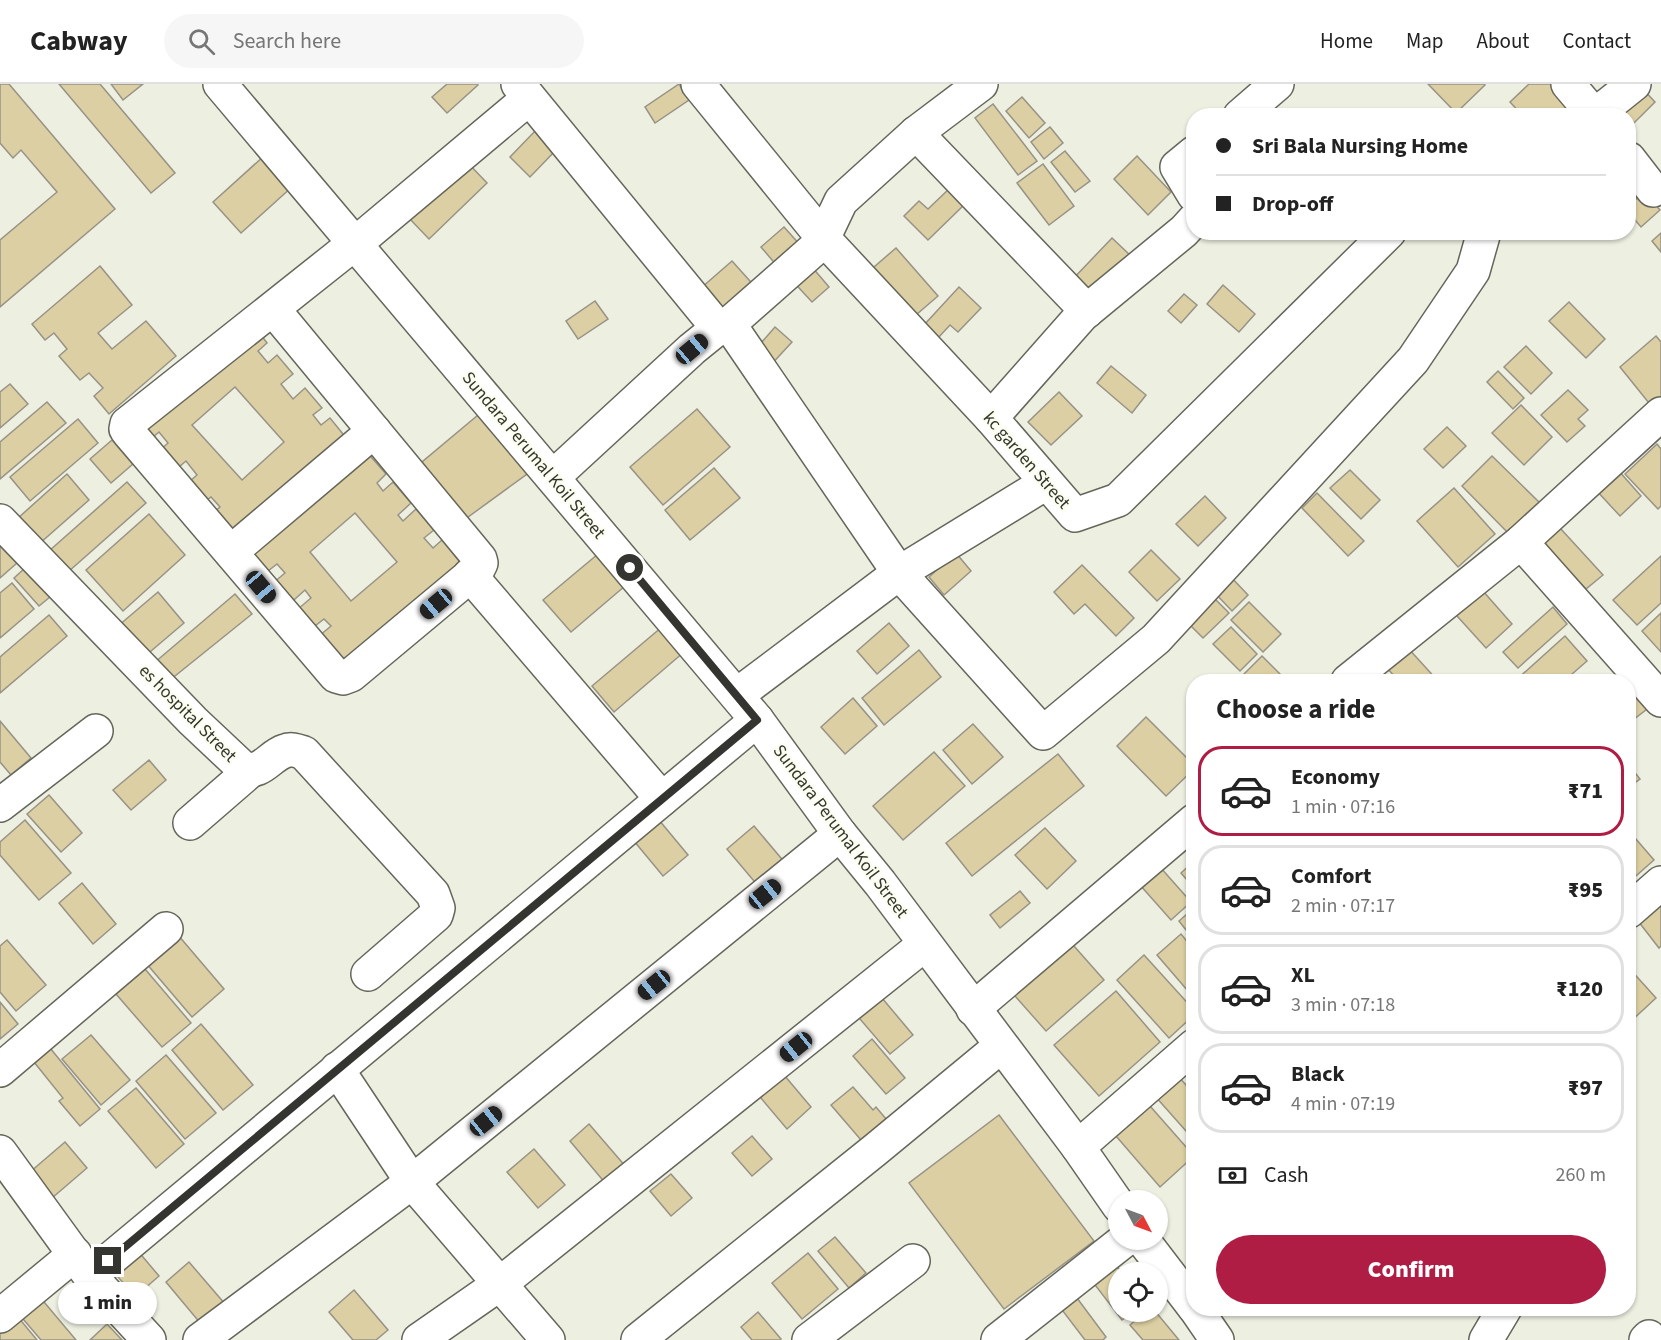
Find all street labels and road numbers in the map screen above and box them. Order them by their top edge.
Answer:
street label: Sundara Perumal Koil Street [456,366,611,544]
street label: kc garden Street [977,406,1076,514]
street label: es hospital Street [133,659,242,768]
street label: Sundara Perumal Koil Street [767,739,914,923]

